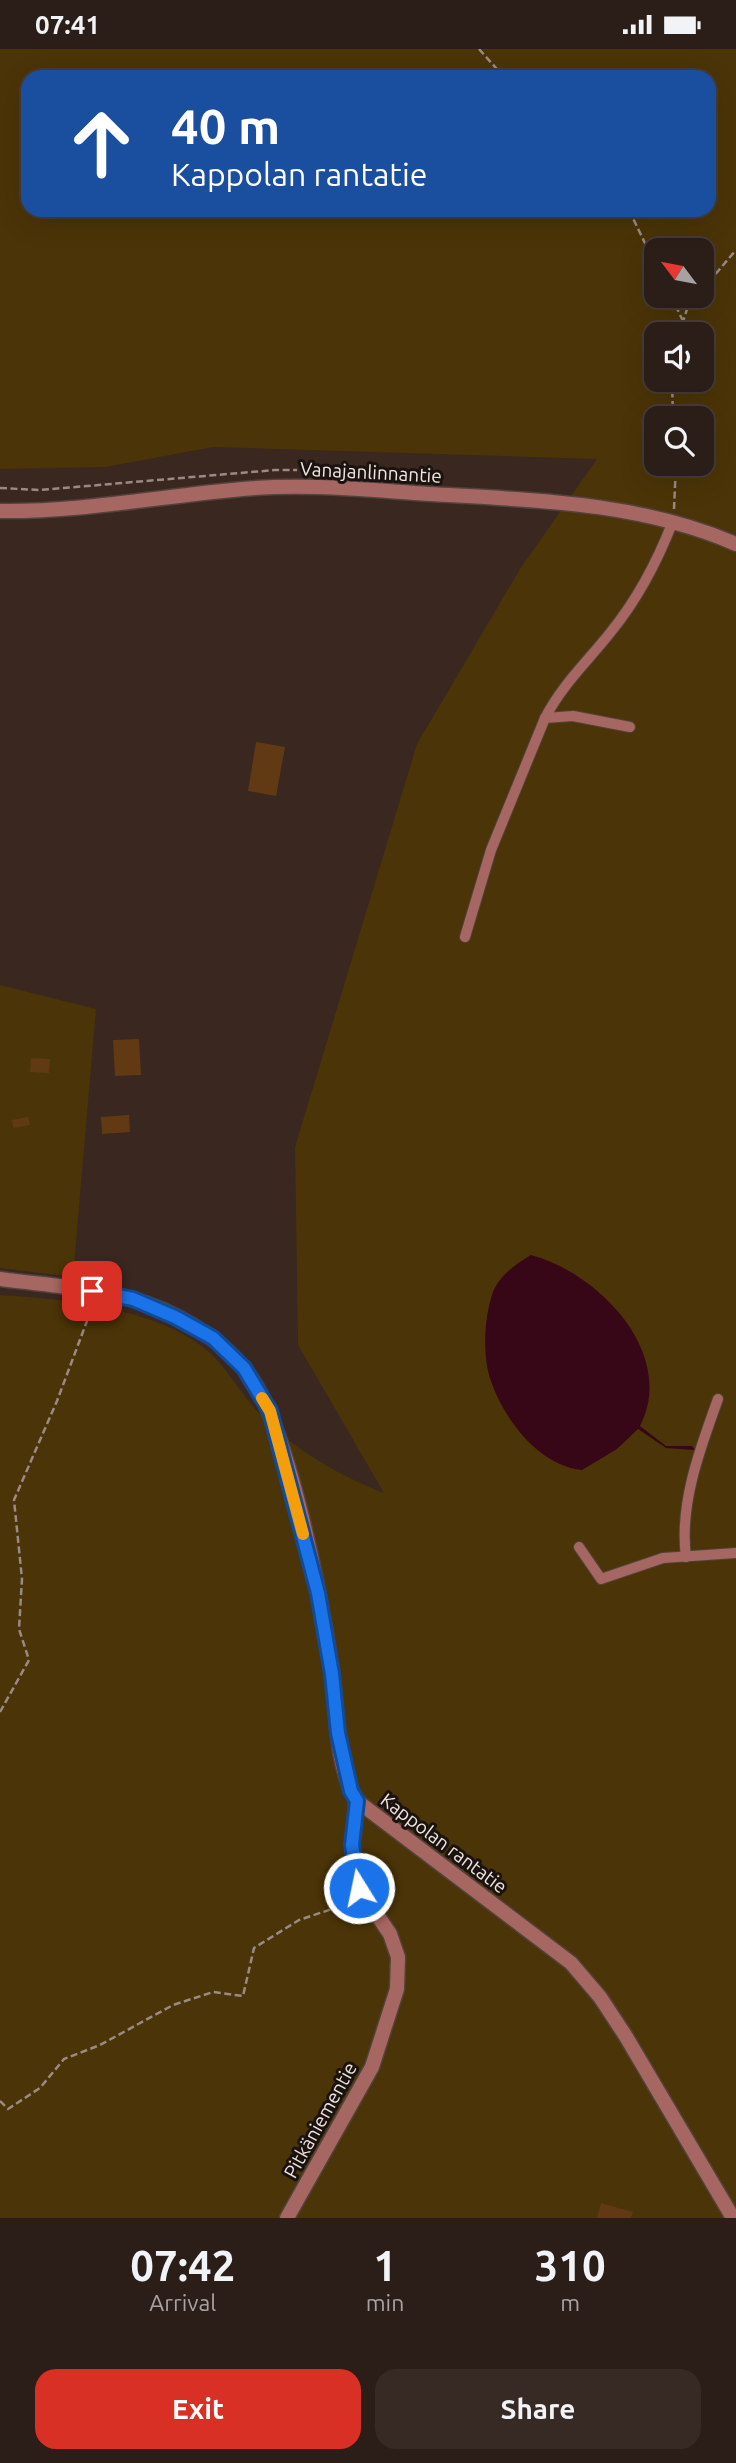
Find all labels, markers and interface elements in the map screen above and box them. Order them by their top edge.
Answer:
text: 07:41 [35,10,100,39]
icon: ahead [56,98,147,189]
text: 40 m [171,98,280,153]
text: Kappolan rantatie [171,156,427,192]
north arrow [644,238,714,308]
map controls [644,238,714,476]
button: sound [644,322,714,392]
button: search [644,406,714,476]
street label: Vanajanlinnantie [300,457,442,487]
pin [62,1261,122,1321]
icon: arrive [73,1272,111,1310]
street label: Kappolan rantatie [377,1788,511,1898]
position arrow [322,1851,396,1925]
street label: Pitkäniementie [279,2058,361,2182]
text: 07:42 [130,2242,235,2289]
text: 1 [373,2242,397,2289]
text: 310 [535,2242,606,2289]
text: Arrival [149,2290,216,2315]
text: min [366,2290,404,2315]
text: m [560,2290,580,2315]
button: Exit [35,2369,361,2449]
button: Share [375,2369,701,2449]

